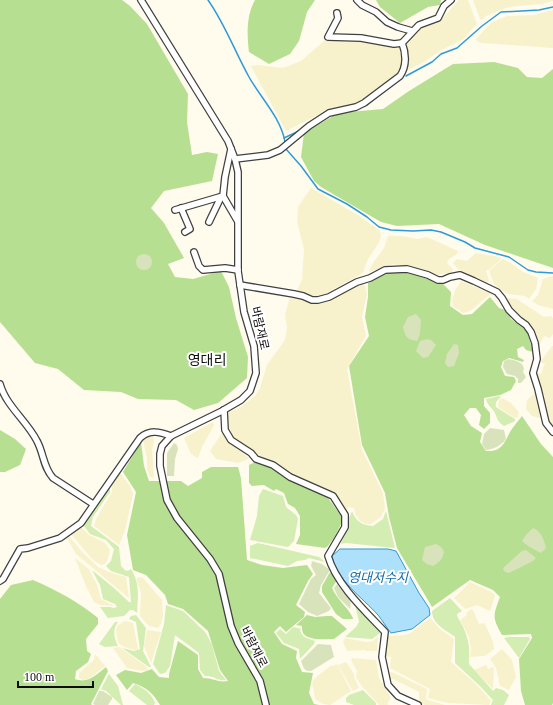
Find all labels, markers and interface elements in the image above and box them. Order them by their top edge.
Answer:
street label: 바람재로 [248,305,272,351]
district label: 영대리 [188,353,226,368]
water label: 영대저수지 [348,570,409,585]
street label: 바람재로 [238,624,270,670]
scale bar [18,663,93,689]
text: 100 m [24,670,55,684]

